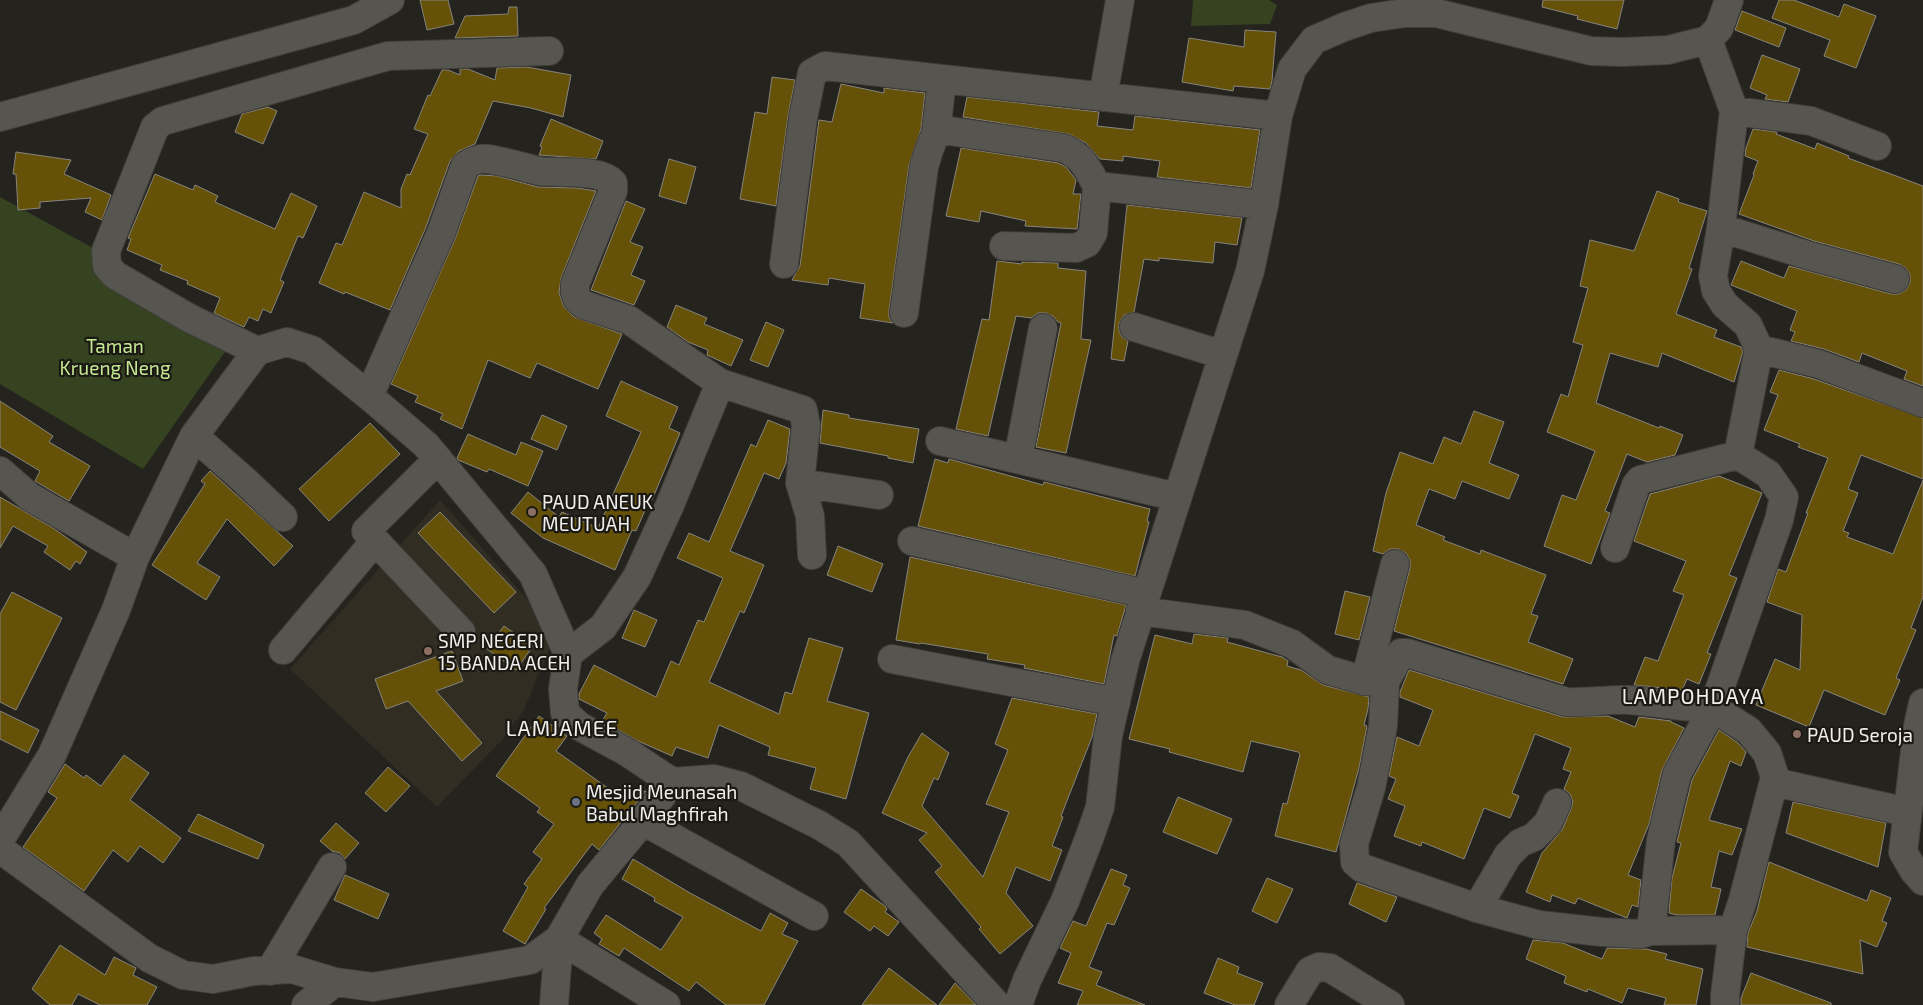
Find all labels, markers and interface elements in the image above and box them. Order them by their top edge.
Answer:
park label: Taman Krueng Neng [60,334,171,379]
place label: PAUD ANEUK MEUTUAH [542,490,653,535]
marker: PAUD ANEUK MEUTUAH [526,506,538,518]
place label: SMP NEGERI 15 BANDA ACEH [438,629,571,674]
marker: SMP NEGERI 15 BANDA ACEH [422,645,434,657]
district label: LAMPOHDAYA [1622,683,1764,708]
district label: LAMJAMEE [506,715,618,740]
place label: PAUD Seroja [1807,723,1913,746]
marker: PAUD Seroja [1791,728,1803,740]
place label: Mesjid Meunasah Babul Maghfirah [586,780,737,825]
marker: Mesjid Meunasah Babul Maghfirah [570,796,582,808]

